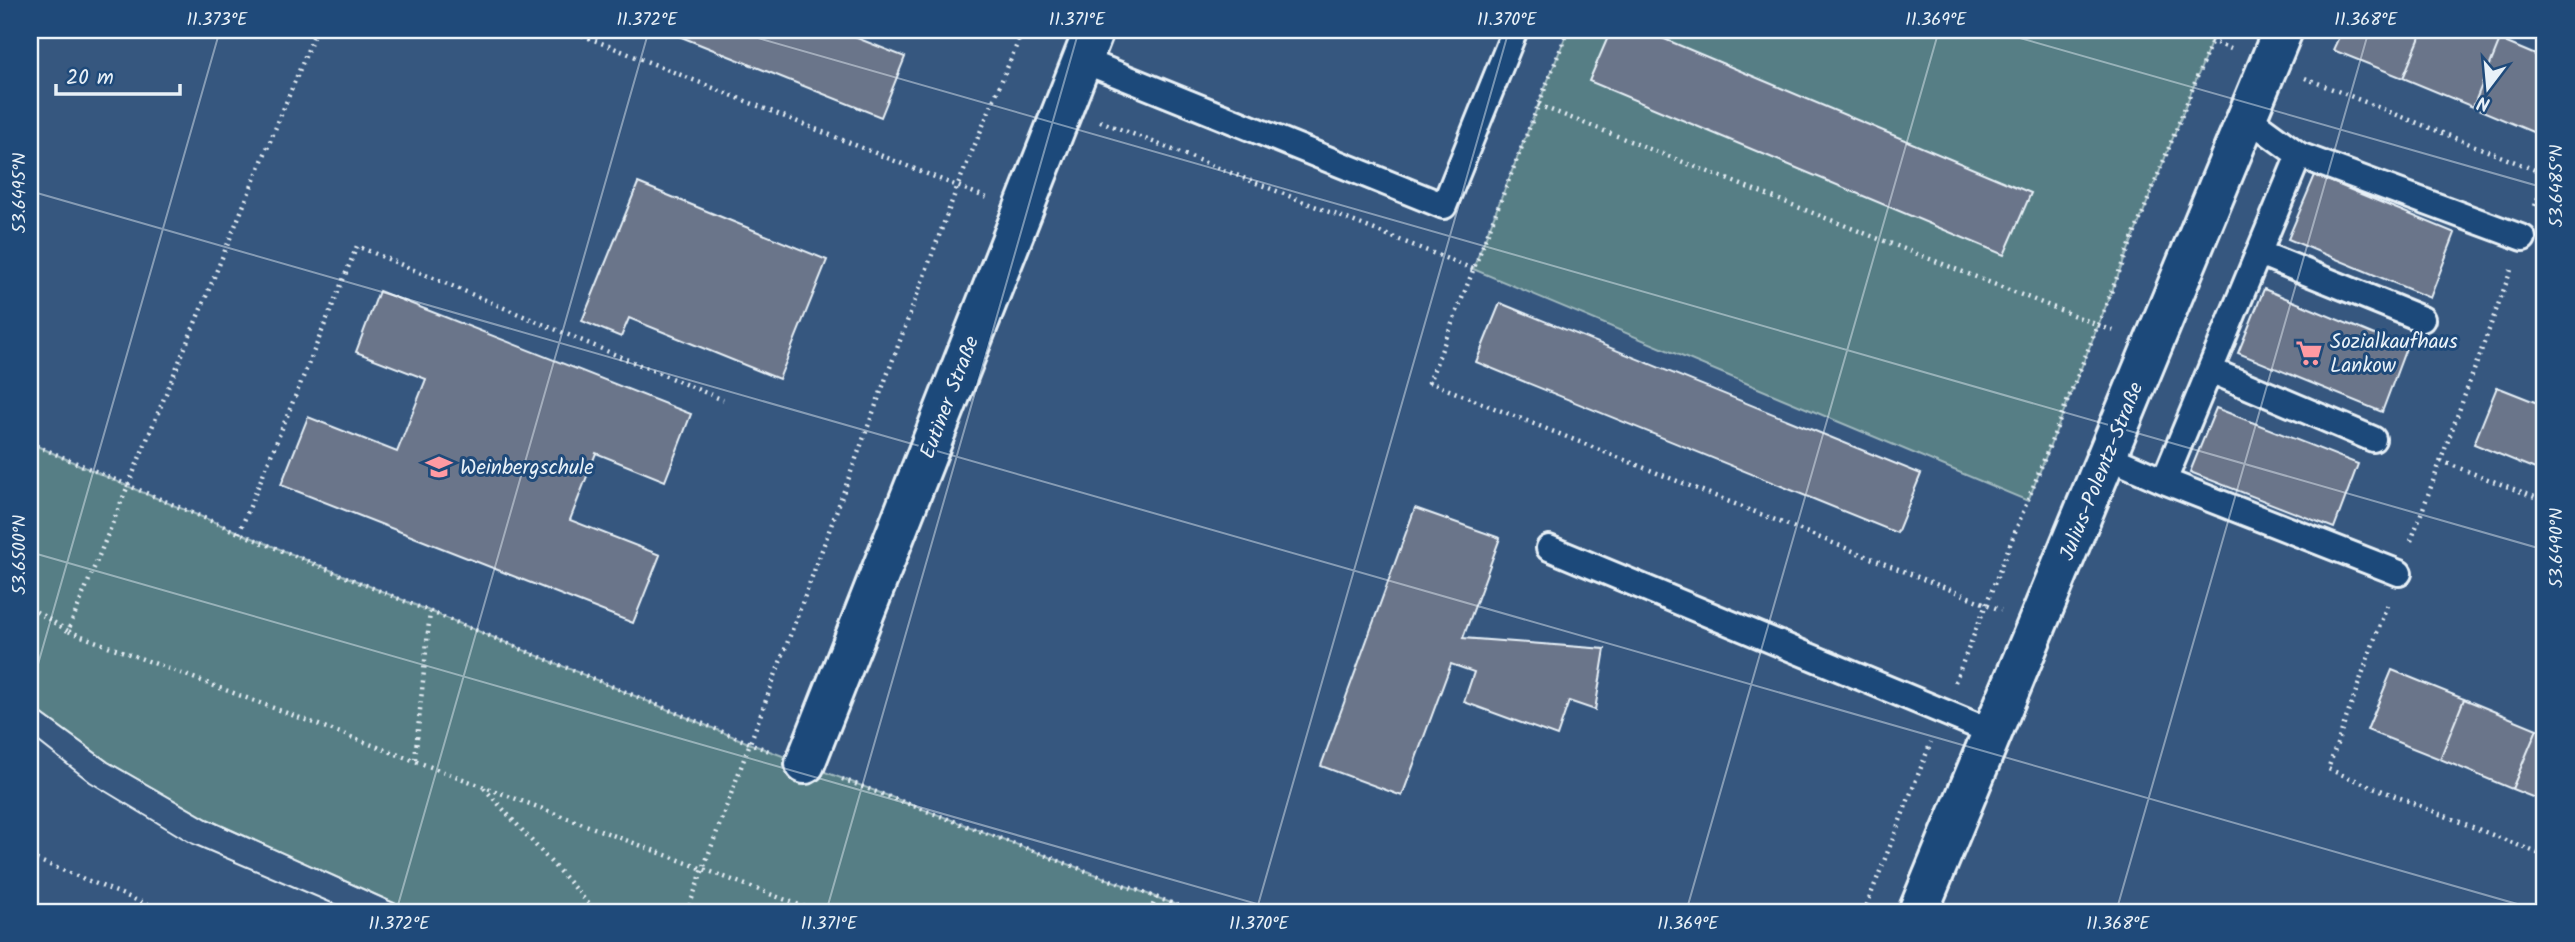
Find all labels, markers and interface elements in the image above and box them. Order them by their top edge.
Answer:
text: 11.373°E [186,6,248,35]
text: 11.372°E [616,6,678,35]
text: 11.371°E [1049,6,1106,35]
text: 11.370°E [1477,6,1537,35]
text: 11.369°E [1905,6,1967,35]
text: 11.368°E [2334,6,2398,35]
scale bar [56,52,180,96]
north arrow [2452,52,2522,122]
text: 20 m [66,62,114,95]
text: N [2474,86,2494,118]
text: 53.6485°N [2543,145,2572,227]
text: 53.6495°N [6,153,35,233]
place label: Sozialkaufhaus Lankow [2330,326,2458,383]
street label: Eutiner Straße [912,331,989,464]
supermarket icon: Sozialkaufhaus Lankow [2294,338,2324,368]
street label: Julius-Polentz-Straße [2051,377,2154,566]
school or university icon: Weinbergschule [424,452,454,482]
place label: Weinbergschule [460,452,594,485]
text: 53.6490°N [2543,508,2572,588]
text: 53.6500°N [6,515,35,595]
text: 11.372°E [368,910,430,939]
text: 11.371°E [801,910,858,939]
text: 11.370°E [1229,910,1289,939]
text: 11.369°E [1657,910,1719,939]
text: 11.368°E [2086,910,2150,939]

